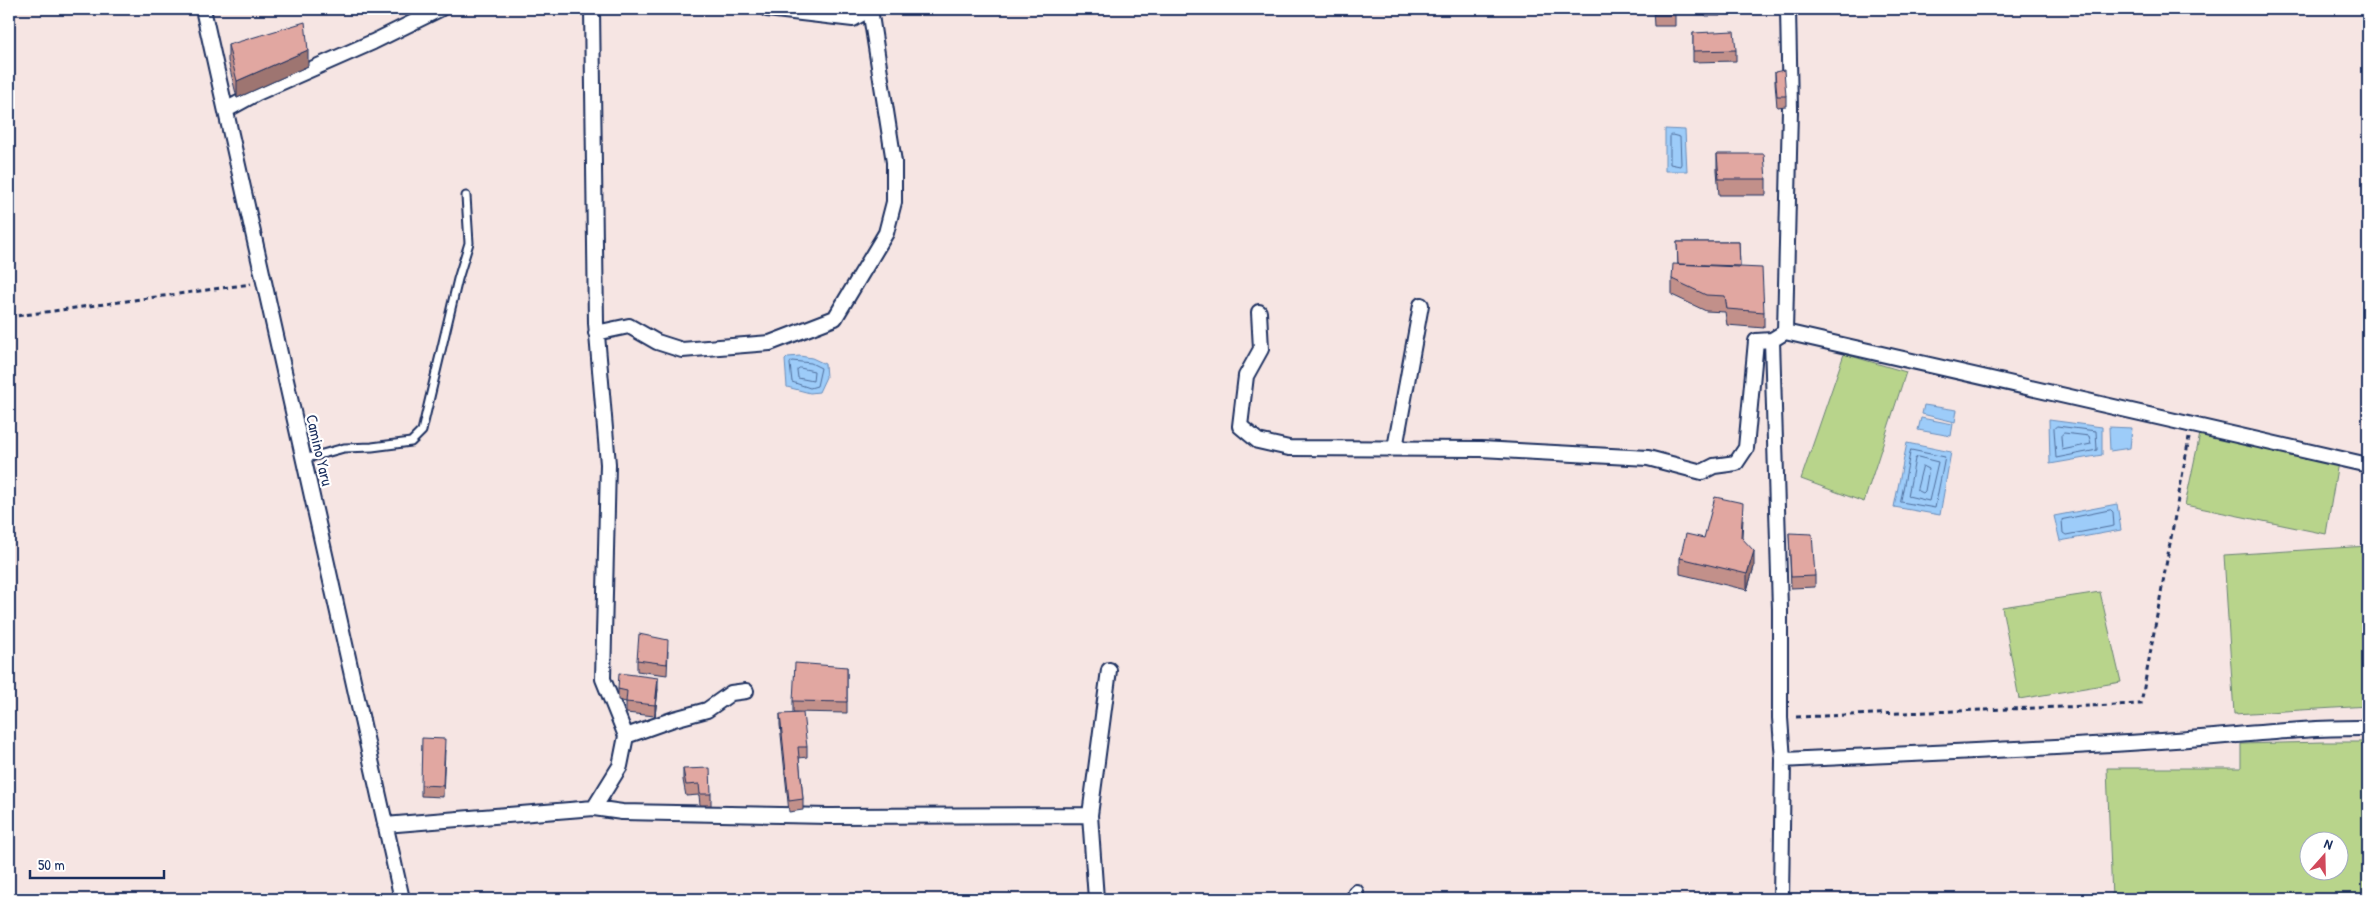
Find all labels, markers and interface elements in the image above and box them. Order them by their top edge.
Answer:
street label: Camino Yaru [301,412,339,489]
north arrow [2300,830,2350,880]
text: N [2322,833,2336,854]
scale bar [30,848,164,880]
text: 50 m [38,854,65,875]

